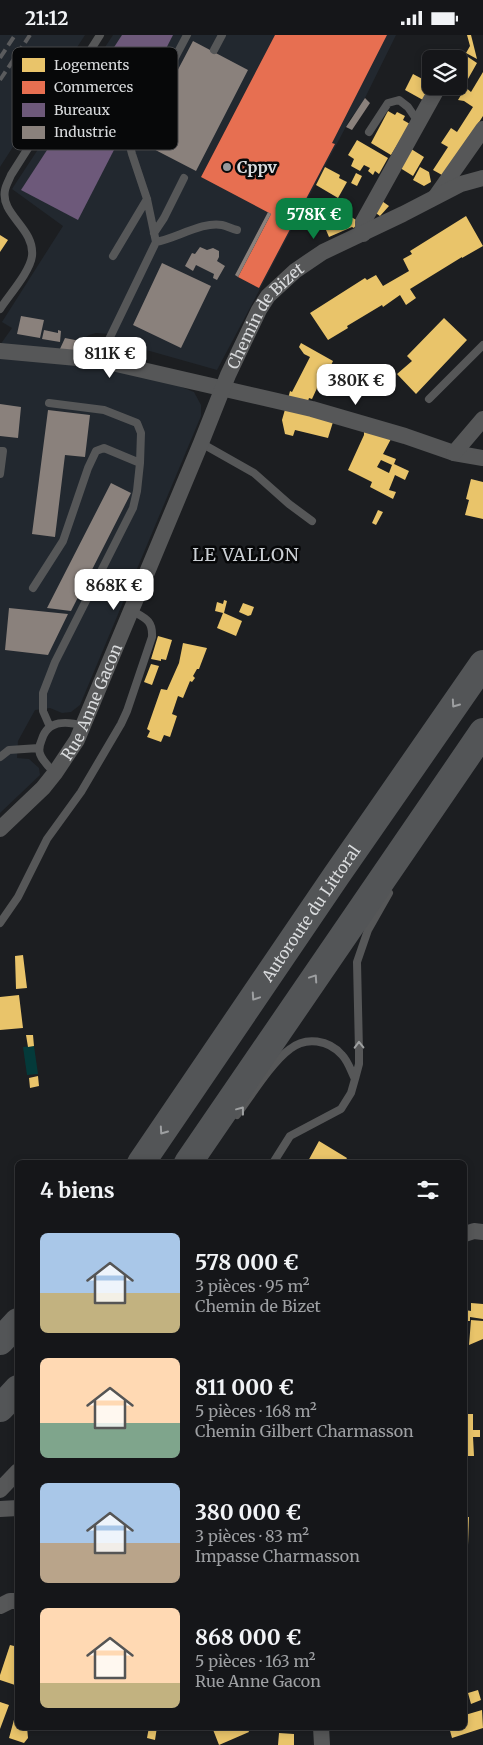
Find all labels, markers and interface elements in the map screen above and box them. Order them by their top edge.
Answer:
text: 21:12 [25,6,68,30]
legend [12,47,178,150]
map controls [422,50,467,95]
button: layers [422,50,467,95]
text: Logements [54,56,129,74]
text: Commerces [54,78,133,96]
text: Bureaux [54,101,110,119]
text: Industrie [54,123,116,141]
place label: Cppv [237,157,278,177]
marker: Cppv [221,161,233,173]
pin: 578K € [273,197,355,240]
text: 578K € [287,204,341,224]
street label: Chemin de Bizet [222,258,308,372]
pin: 811K € [69,337,151,379]
text: 811K € [84,343,136,363]
pin: 380K € [315,363,397,406]
text: 380K € [328,370,384,390]
district label: LE VALLON [192,543,300,566]
pin: 868K € [73,569,155,611]
text: 868K € [86,575,142,595]
street label: Rue Anne Gacon [56,640,126,764]
one-way arrow [452,698,461,708]
street label: Autoroute du Littoral [257,841,364,986]
one-way arrow [308,974,317,983]
one-way arrow [252,991,261,1000]
one-way arrow [354,1041,364,1049]
one-way arrow [235,1106,244,1116]
one-way arrow [160,1125,169,1135]
icon: filters [414,1176,442,1204]
text: 4 biens [40,1177,115,1204]
text: 578 000 € [195,1249,299,1276]
icon: home [80,1253,140,1313]
text: 3 pièces · 95 m² [195,1276,310,1296]
text: Chemin de Bizet [195,1296,321,1316]
text: 811 000 € [195,1374,294,1401]
icon: home [80,1378,140,1438]
text: 5 pièces · 168 m² [195,1401,317,1421]
text: Chemin Gilbert Charmasson [195,1421,414,1441]
text: 380 000 € [195,1499,301,1526]
icon: home [80,1503,140,1563]
text: 3 pièces · 83 m² [195,1526,309,1546]
text: Impasse Charmasson [195,1546,360,1566]
text: 868 000 € [195,1624,301,1651]
icon: home [80,1628,140,1688]
text: 5 pièces · 163 m² [195,1651,315,1671]
text: Rue Anne Gacon [195,1671,321,1691]

